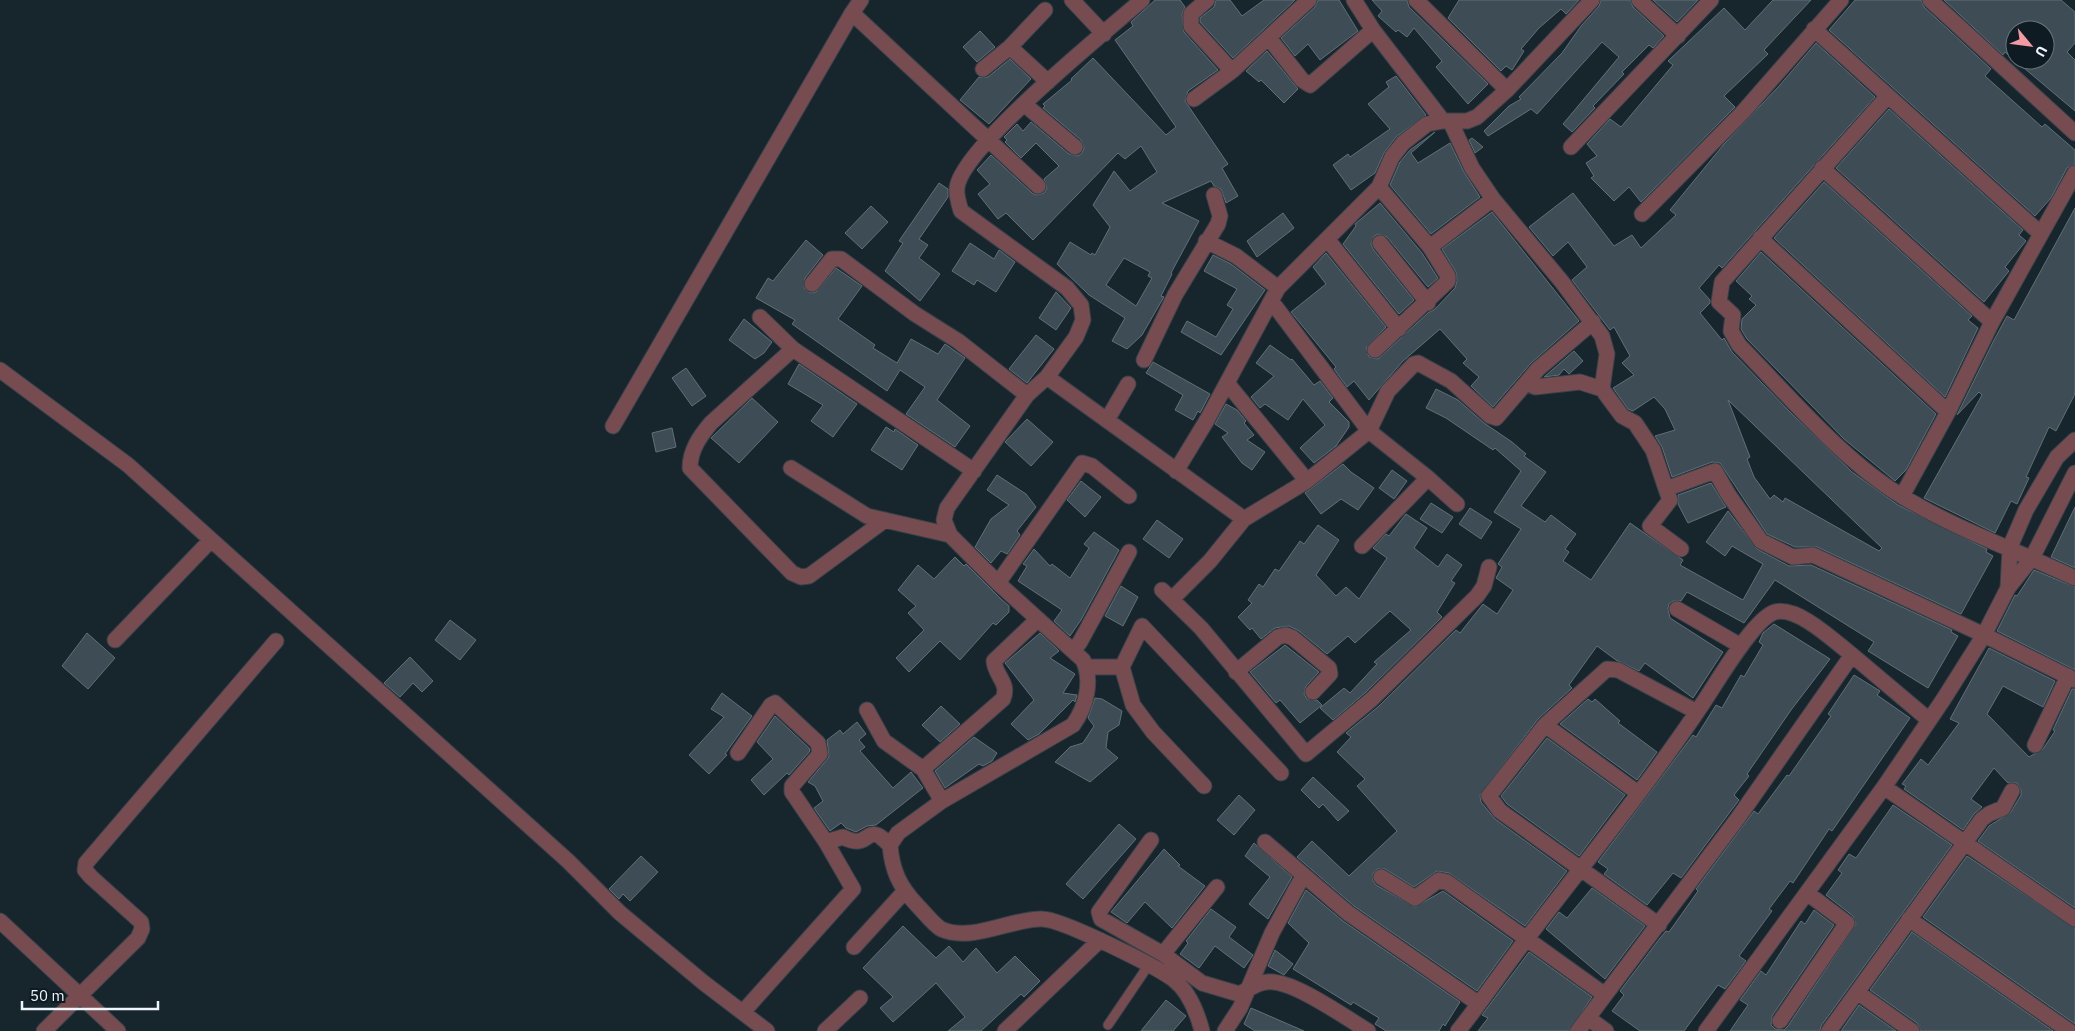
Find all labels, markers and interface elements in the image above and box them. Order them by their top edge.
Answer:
north arrow [2005,20,2055,70]
text: U [2031,43,2052,60]
scale bar [22,978,159,1010]
text: 50 m [30,986,65,1005]

